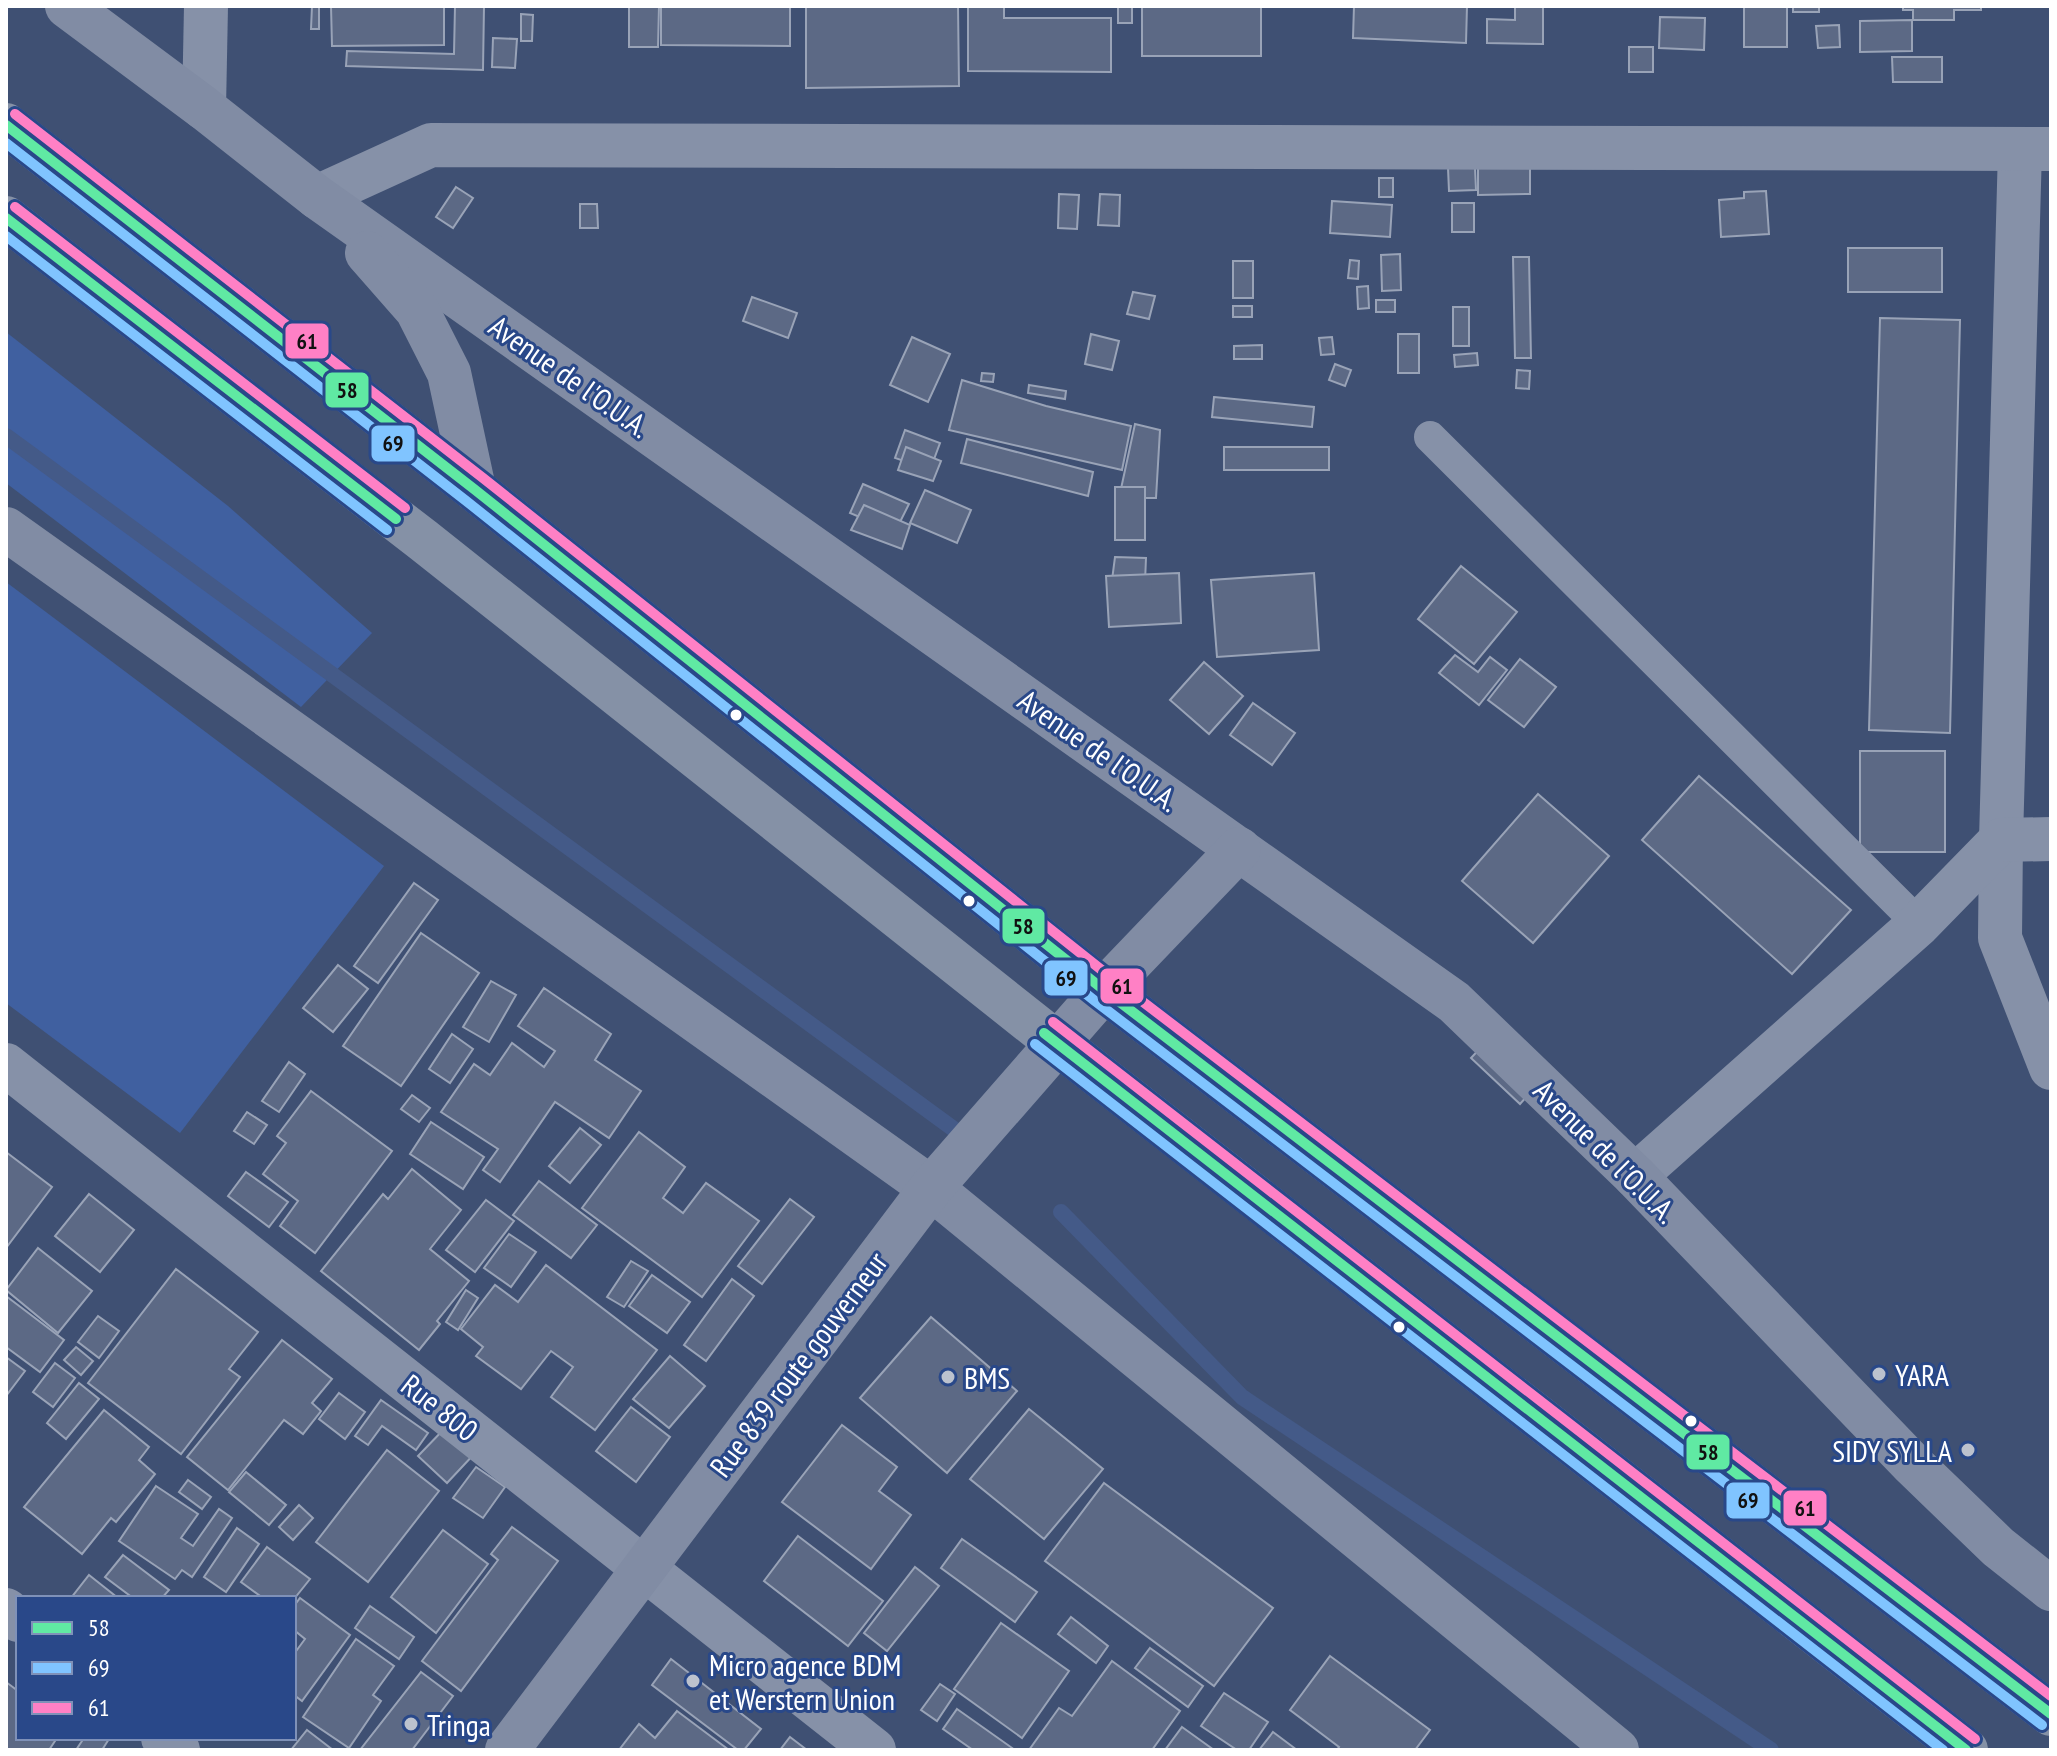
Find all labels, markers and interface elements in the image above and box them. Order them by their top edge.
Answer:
street label: Avenue de l'O.U.A. [482,306,658,446]
line badge: 61 [284,322,330,360]
text: 61 [296,327,318,355]
line badge: 58 [324,371,370,409]
text: 58 [336,376,358,404]
line badge: 69 [370,424,416,463]
text: 69 [382,429,404,457]
street label: Avenue de l'O.U.A. [1011,680,1187,820]
unlabelled marker [728,707,744,723]
unlabelled marker [961,893,977,909]
line badge: 58 [1001,907,1046,945]
text: 58 [1012,912,1034,940]
line badge: 69 [1043,959,1089,997]
text: 69 [1055,964,1077,992]
line badge: 61 [1099,967,1145,1005]
text: 61 [1111,972,1133,1000]
street label: Avenue de l'O.U.A. [1526,1071,1686,1231]
street label: Rue 839 route gouverneur [701,1243,896,1484]
unlabelled marker [1391,1319,1407,1335]
place label: YARA [1895,1355,1950,1394]
place label: BMS [964,1358,1010,1397]
street label: Rue 800 [394,1365,486,1449]
marker: YARA [1870,1365,1888,1383]
marker: BMS [939,1368,957,1386]
unlabelled marker [1683,1413,1699,1429]
place label: SIDY SYLLA [1832,1431,1953,1470]
line badge: 58 [1685,1433,1731,1471]
text: 58 [1697,1438,1719,1466]
marker: SIDY SYLLA [1959,1441,1977,1459]
line badge: 69 [1725,1481,1771,1520]
text: 69 [1737,1486,1759,1514]
line badge: 61 [1782,1489,1828,1527]
text: 61 [1794,1494,1816,1522]
legend [16,1596,296,1740]
text: 58 [88,1612,110,1643]
place label: Micro agence BDM et Werstern Union [709,1645,901,1718]
text: 69 [88,1652,110,1683]
marker: Micro agence BDM et Werstern Union [684,1672,702,1690]
text: 61 [88,1692,110,1723]
place label: Tringa [427,1705,491,1744]
marker: Tringa [402,1715,420,1733]

